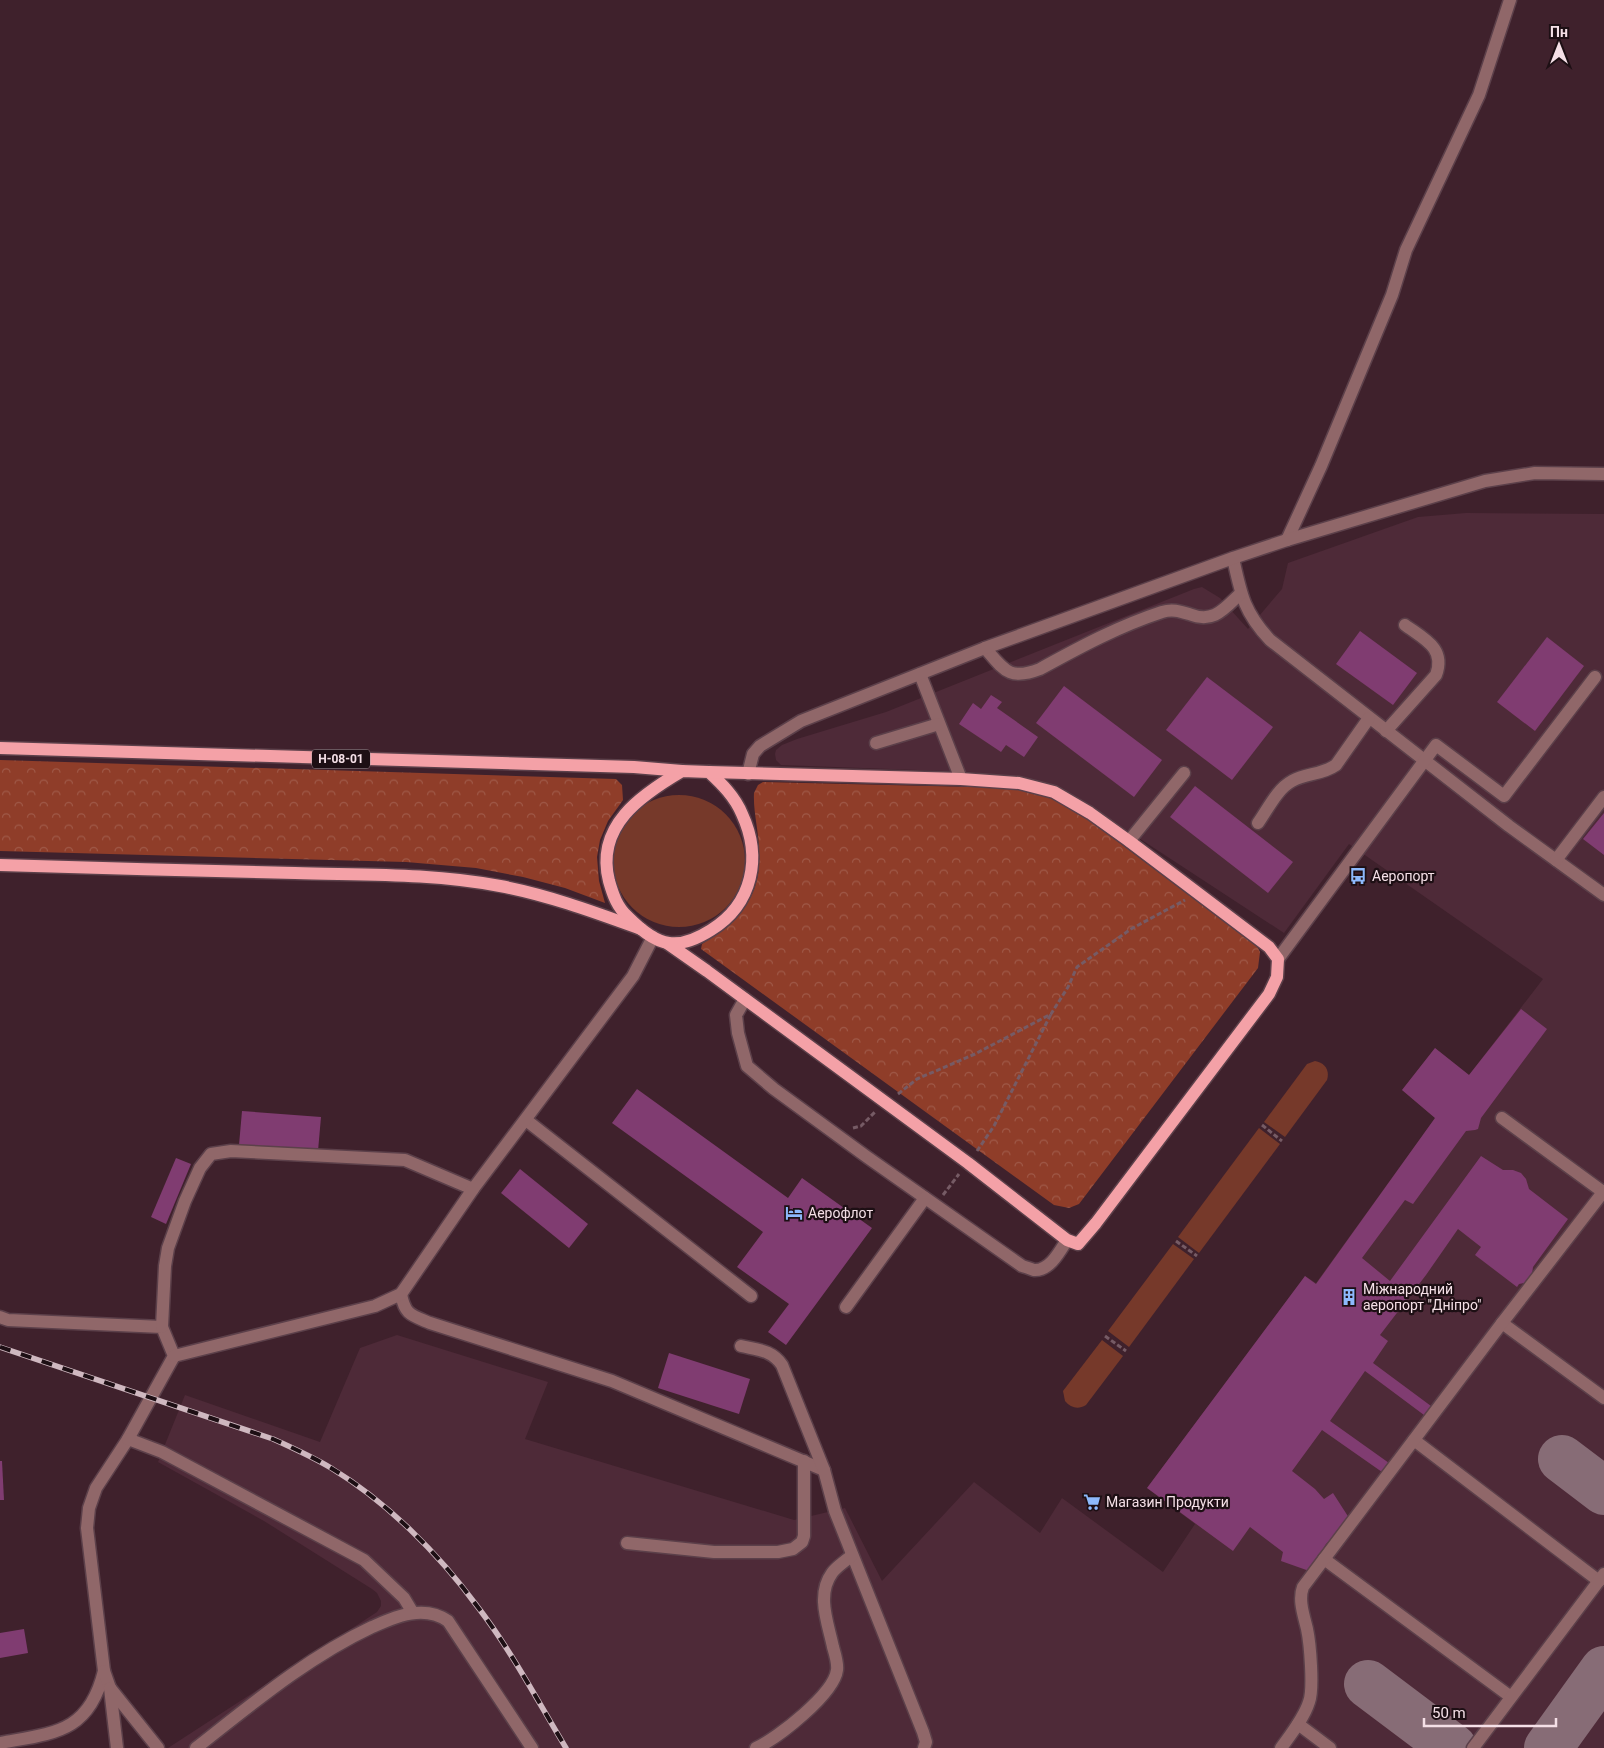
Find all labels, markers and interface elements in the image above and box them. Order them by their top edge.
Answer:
north arrow [1534,20,1584,70]
text: Пн [1550,24,1568,40]
road number: Н-08-01 [312,750,370,769]
bus stop icon: Аеропорт [1348,866,1368,886]
place label: Аеропорт [1372,868,1435,884]
hotel icon: Аерофлот [784,1203,804,1223]
place label: Аерофлот [808,1205,873,1221]
place label: Міжнародний аеропорт "Дніпро" [1363,1281,1481,1313]
building icon: Міжнародний аеропорт "Дніпро" [1339,1287,1359,1307]
supermarket icon: Магазин Продукти [1082,1492,1102,1512]
place label: Магазин Продукти [1106,1494,1229,1510]
scale bar [1424,1696,1556,1728]
text: 50 m [1432,1704,1466,1722]

